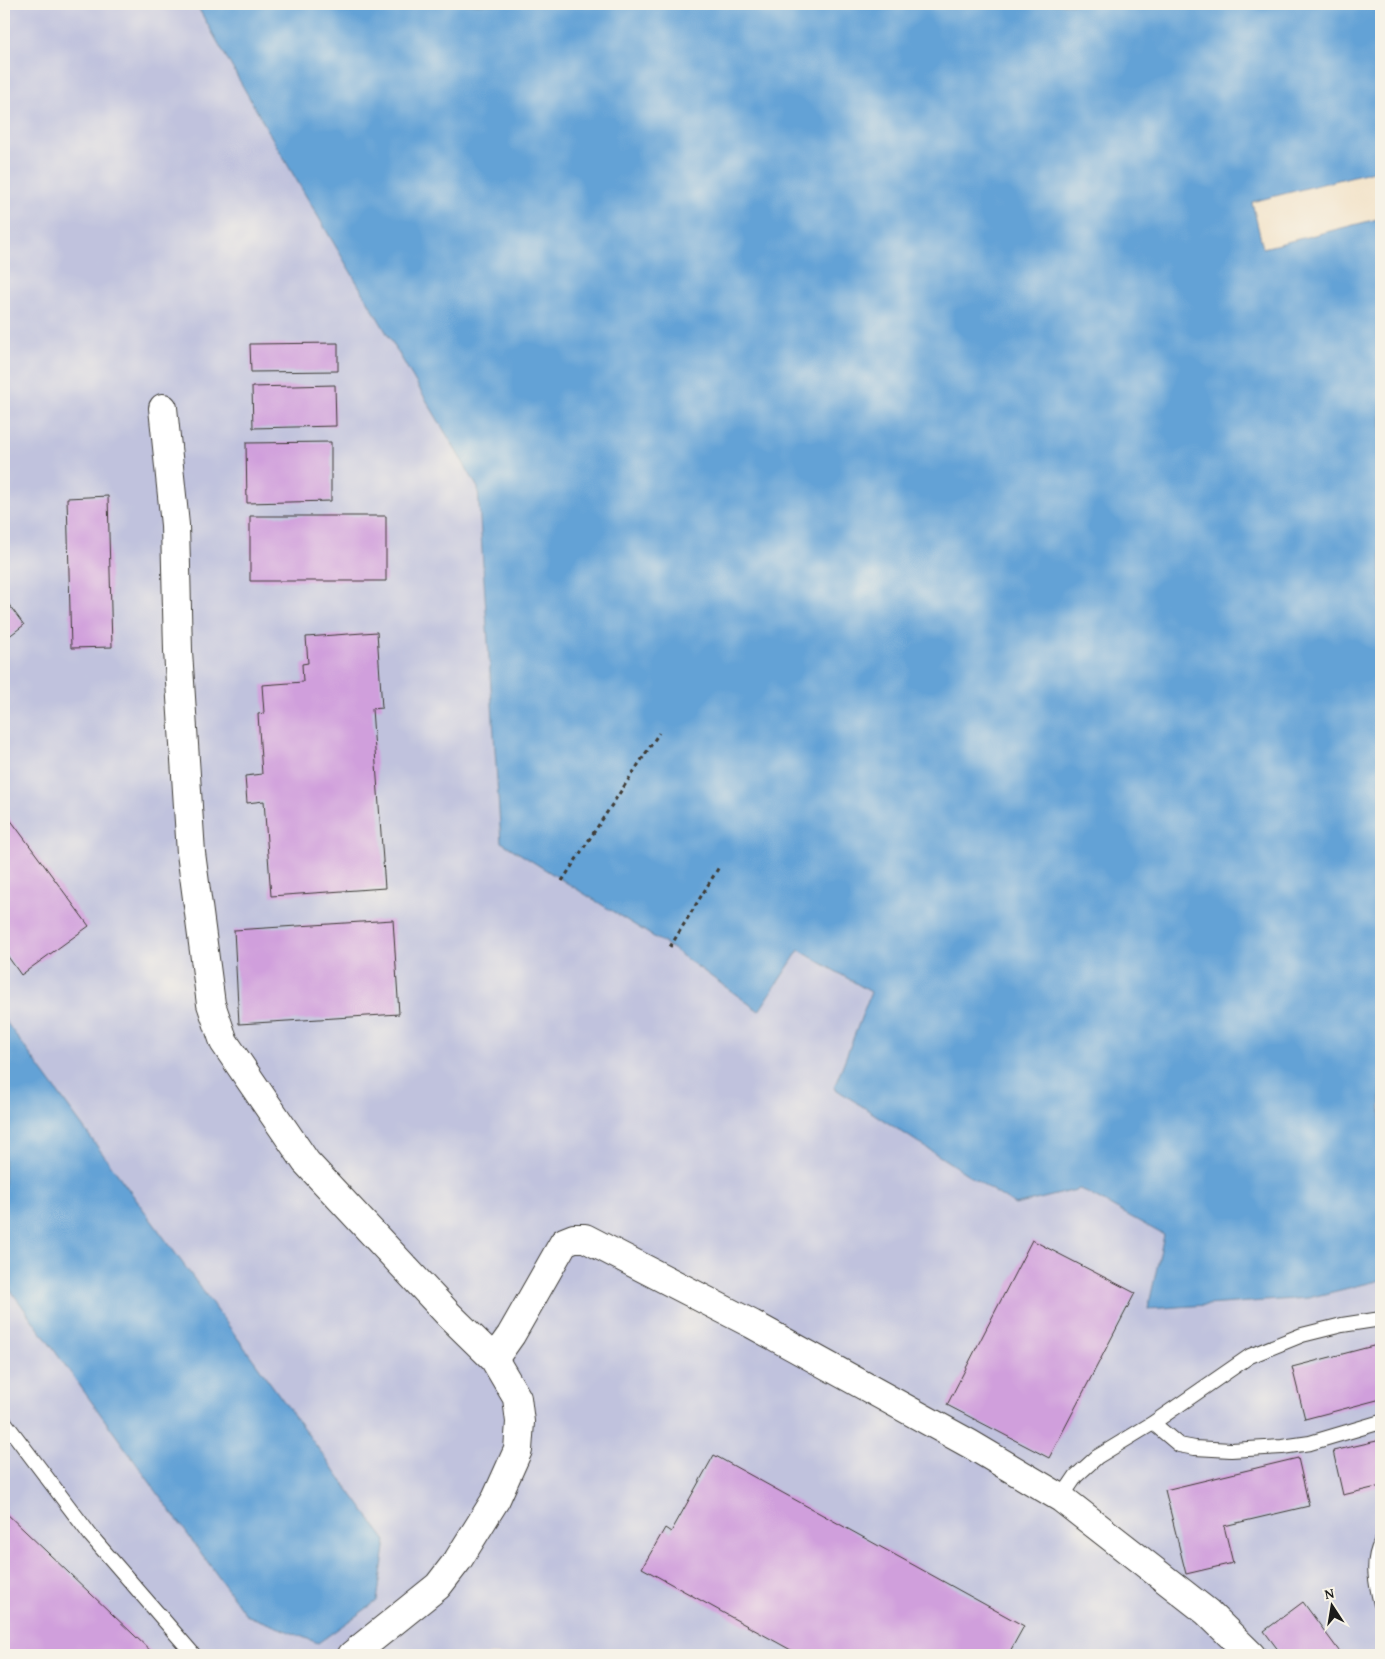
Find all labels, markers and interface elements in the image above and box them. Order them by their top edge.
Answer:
north arrow [1308,1582,1358,1632]
text: N [1323,1582,1337,1604]

